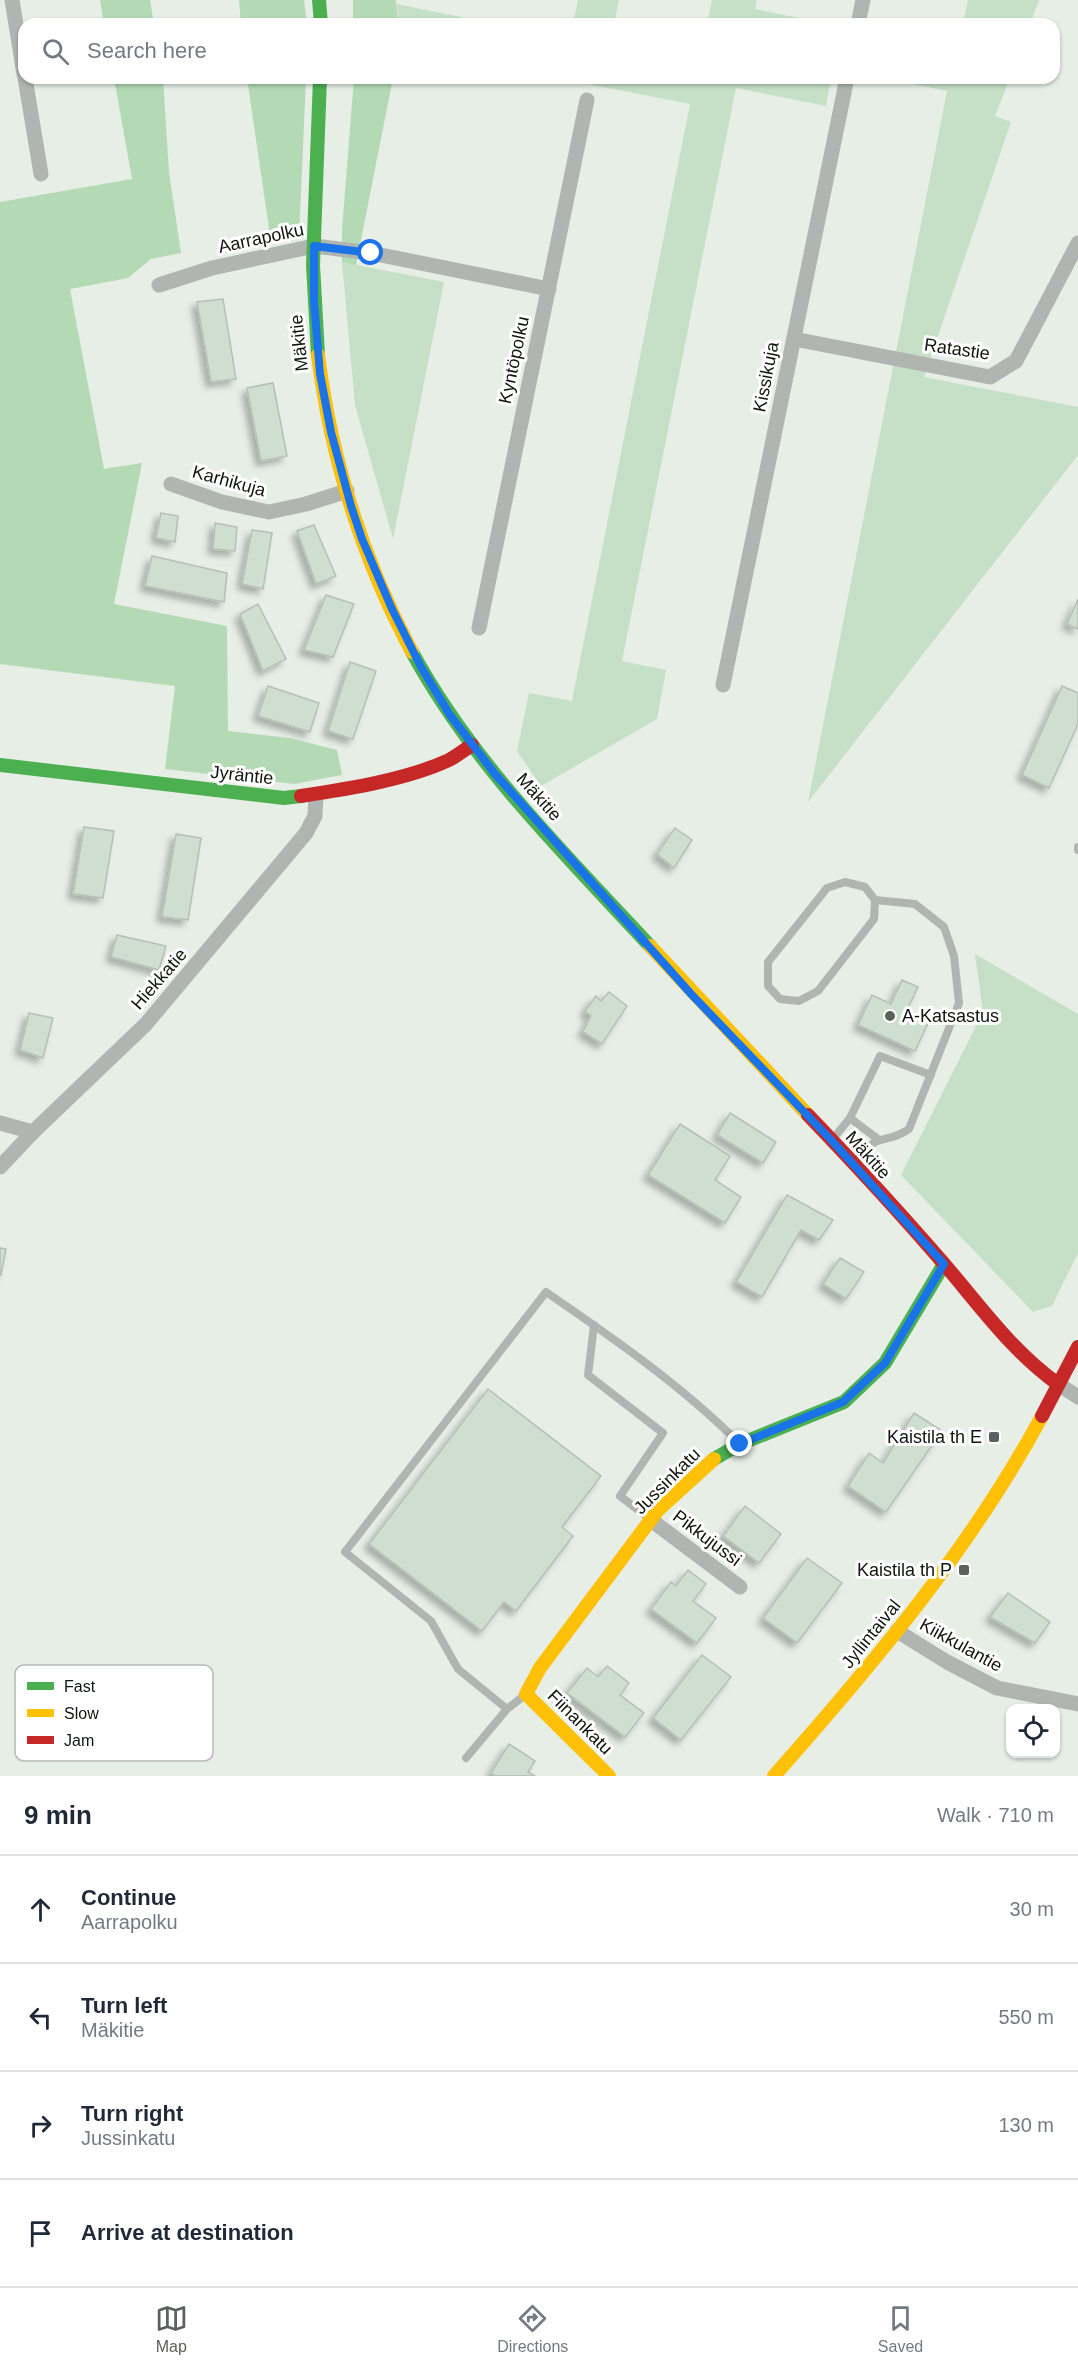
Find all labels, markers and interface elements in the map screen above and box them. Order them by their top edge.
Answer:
search box [18,18,1060,84]
icon: search [39,35,72,68]
text: Search here [87,38,207,63]
street label: Aarrapolku [216,219,306,257]
route start [357,239,383,265]
street label: Mäkitie [286,314,312,372]
street label: Kyntöpolku [495,314,533,406]
street label: Ratastie [923,335,991,363]
street label: Kissikuja [749,339,783,414]
street label: Karhikuja [190,462,269,501]
street label: Jyräntie [210,762,274,788]
street label: Mäkitie [512,769,566,825]
street label: Hiekkatie [127,945,191,1013]
place label: A-Katsastus [902,1006,999,1026]
marker: A-Katsastus [883,1009,897,1023]
street label: Mäkitie [841,1127,895,1183]
place label: Kaistila th E [887,1427,982,1447]
route end [726,1430,752,1456]
marker: Kaistila th E [987,1430,1001,1444]
street label: Jussinkatu [630,1444,704,1518]
street label: Pikkujussi [669,1506,745,1570]
place label: Kaistila th P [857,1560,952,1580]
marker: Kaistila th P [957,1563,971,1577]
street label: Jyllintaival [837,1596,905,1672]
street label: Kiikkulantie [916,1614,1006,1676]
legend [15,1665,213,1761]
text: Fast [64,1678,96,1695]
street label: Fiinankatu [544,1686,616,1758]
map controls [1006,1704,1060,1758]
button: locate [1006,1704,1060,1758]
text: Slow [64,1705,99,1722]
text: Jam [64,1732,94,1749]
text: 9 min [24,1800,92,1830]
text: Walk · 710 m [937,1804,1054,1826]
text: Continue [81,1885,176,1910]
icon: ahead [24,1893,57,1926]
text: 30 m [1010,1898,1054,1920]
text: Aarrapolku [81,1911,178,1933]
text: Turn left [81,1993,167,2018]
icon: left [24,2001,57,2034]
text: 550 m [998,2006,1054,2028]
text: Mäkitie [81,2019,144,2041]
text: Turn right [81,2101,183,2126]
icon: right [24,2109,57,2142]
text: 130 m [998,2114,1054,2136]
text: Jussinkatu [81,2127,176,2149]
icon: arrive [24,2217,57,2250]
text: Arrive at destination [81,2220,294,2245]
tab: Map [155,2302,188,2356]
tab: Directions [497,2302,568,2356]
tab: Saved [878,2302,923,2356]

